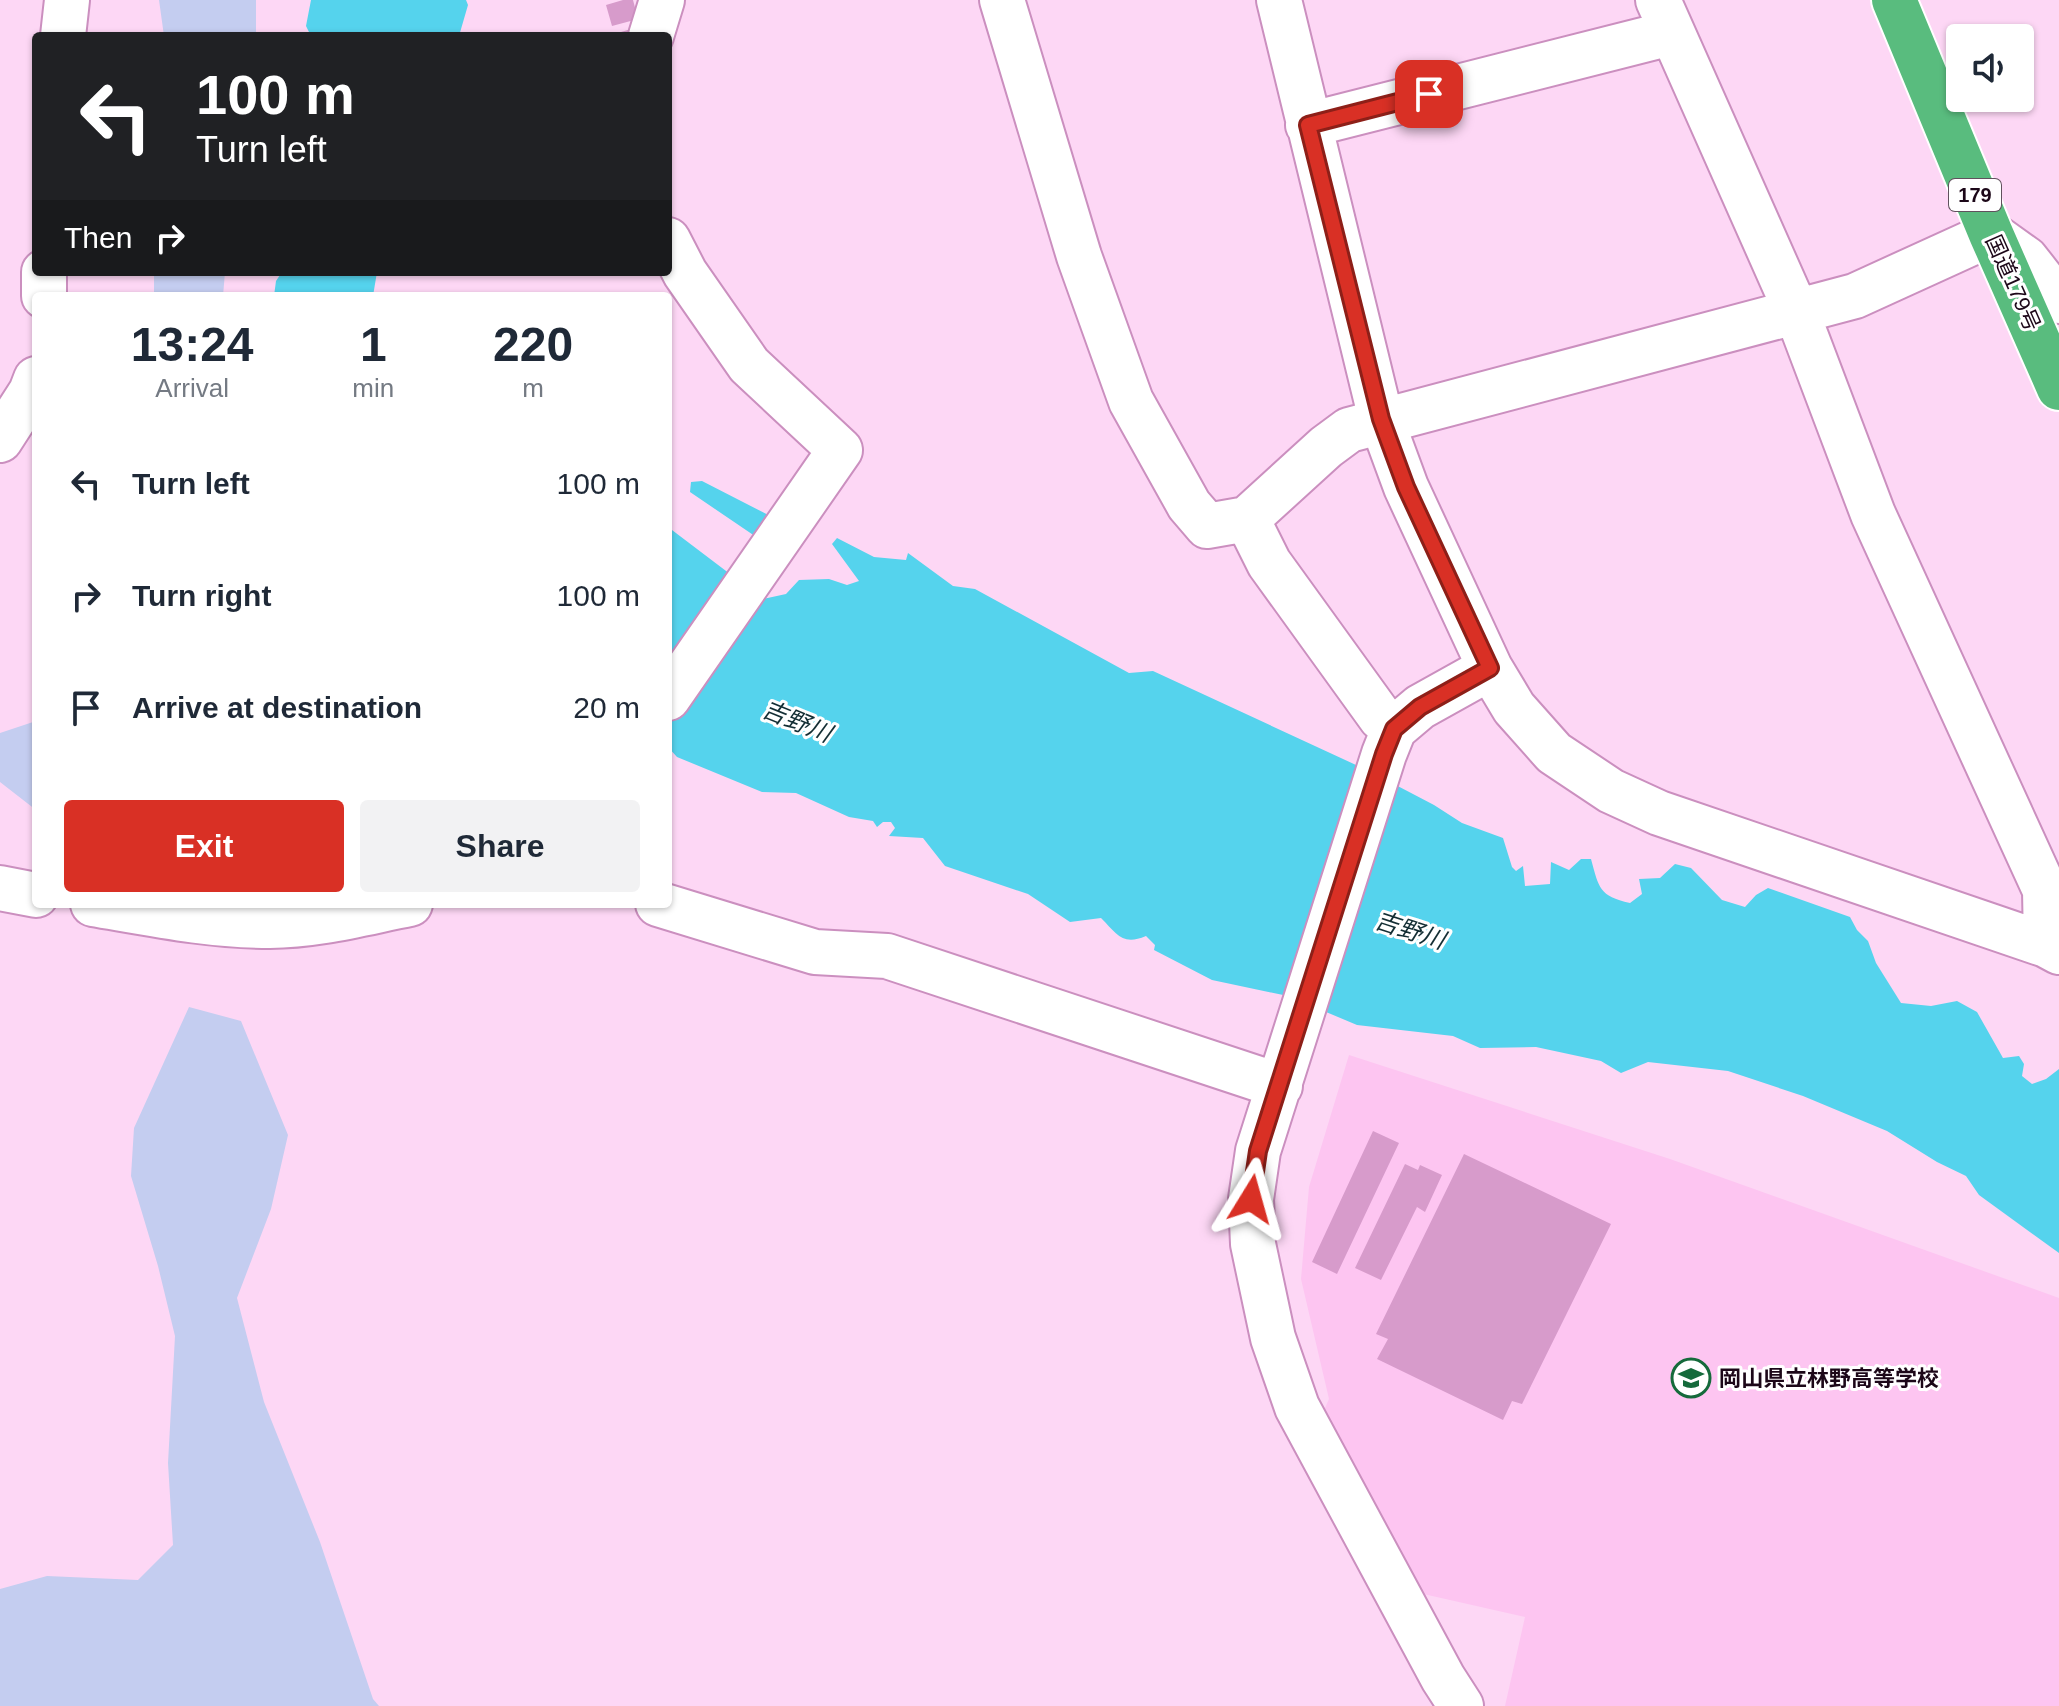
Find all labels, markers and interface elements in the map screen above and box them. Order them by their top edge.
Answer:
map controls [1946,24,2034,112]
button: sound [1946,24,2034,112]
pin [1395,60,1463,128]
text: 100 m [196,63,355,126]
icon: left [64,64,168,168]
icon: arrive [1407,72,1451,116]
text: Turn left [196,129,327,170]
road number: 179 [1949,179,2001,211]
icon: right [148,216,192,260]
text: Then [64,221,132,254]
street label: 国道179号 [1981,231,2045,335]
text: 13:24 [131,318,254,371]
text: 1 [360,318,387,371]
text: 220 [493,318,573,371]
text: Arrival [155,373,229,403]
text: min [352,373,394,403]
text: m [522,373,544,403]
icon: left [64,462,108,506]
text: Turn left [132,467,250,500]
text: 100 m [557,467,640,500]
icon: right [64,574,108,618]
text: Turn right [132,579,271,612]
text: 100 m [557,579,640,612]
icon: arrive [64,686,108,730]
text: Arrive at destination [132,691,422,724]
text: 20 m [573,691,640,724]
water label: 吉野川 [759,695,838,748]
button: Exit [64,800,344,892]
button: Share [360,800,640,892]
water label: 吉野川 [1372,906,1451,955]
position arrow [1209,1157,1293,1241]
school or university icon: 岡山県立林野高等学校 [1670,1357,1712,1399]
place label: 岡山県立林野高等学校 [1719,1366,1939,1391]

